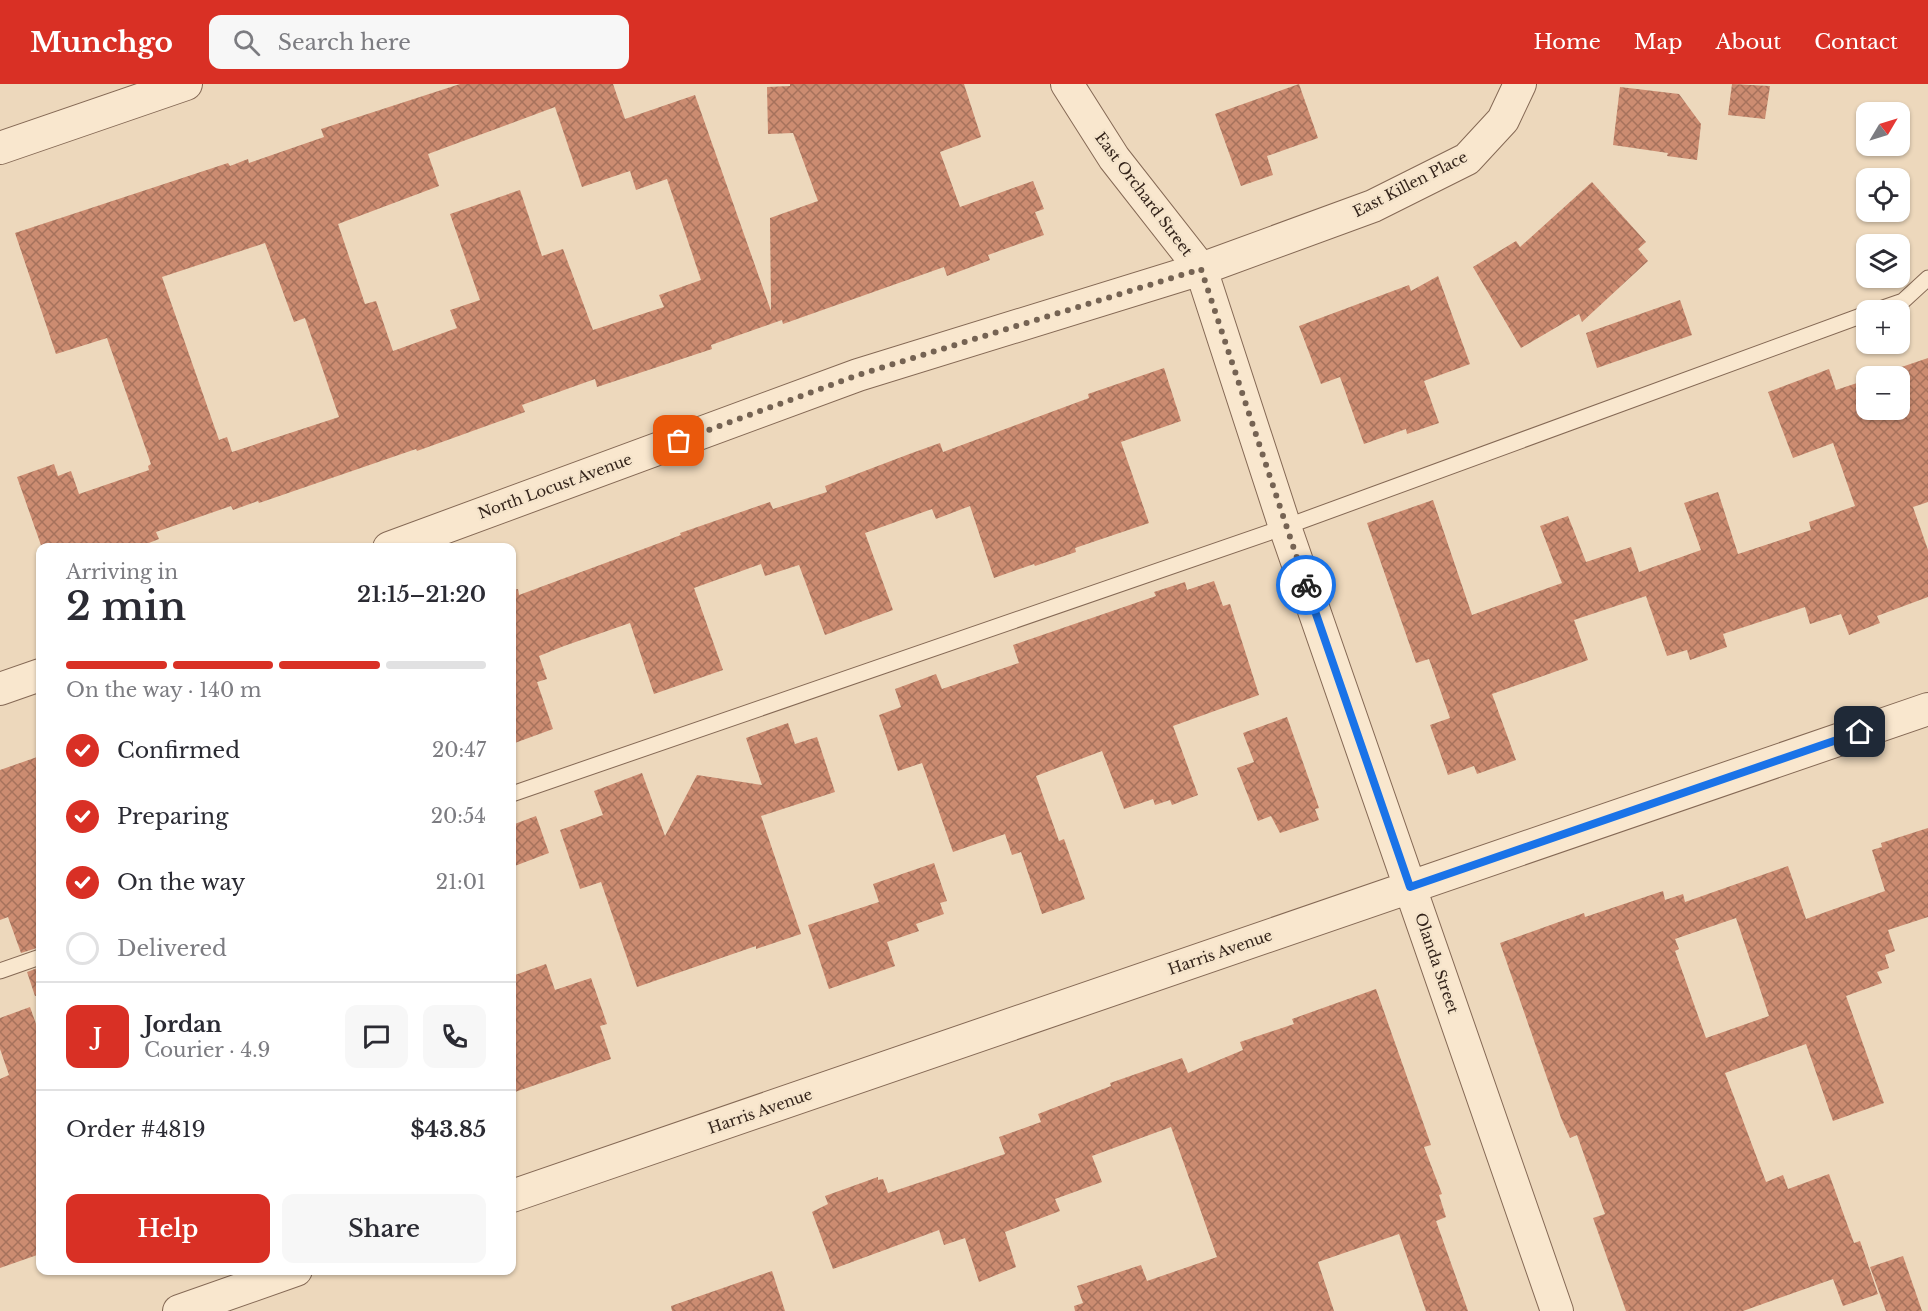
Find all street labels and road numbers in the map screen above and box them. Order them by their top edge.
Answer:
street label: East Orchard Street [1091,128,1197,260]
street label: East Killen Place [1350,147,1470,221]
street label: North Locust Avenue [475,449,635,523]
street label: Olanda Street [1411,910,1463,1016]
street label: Harris Avenue [1165,925,1275,979]
street label: Harris Avenue [705,1084,815,1138]

